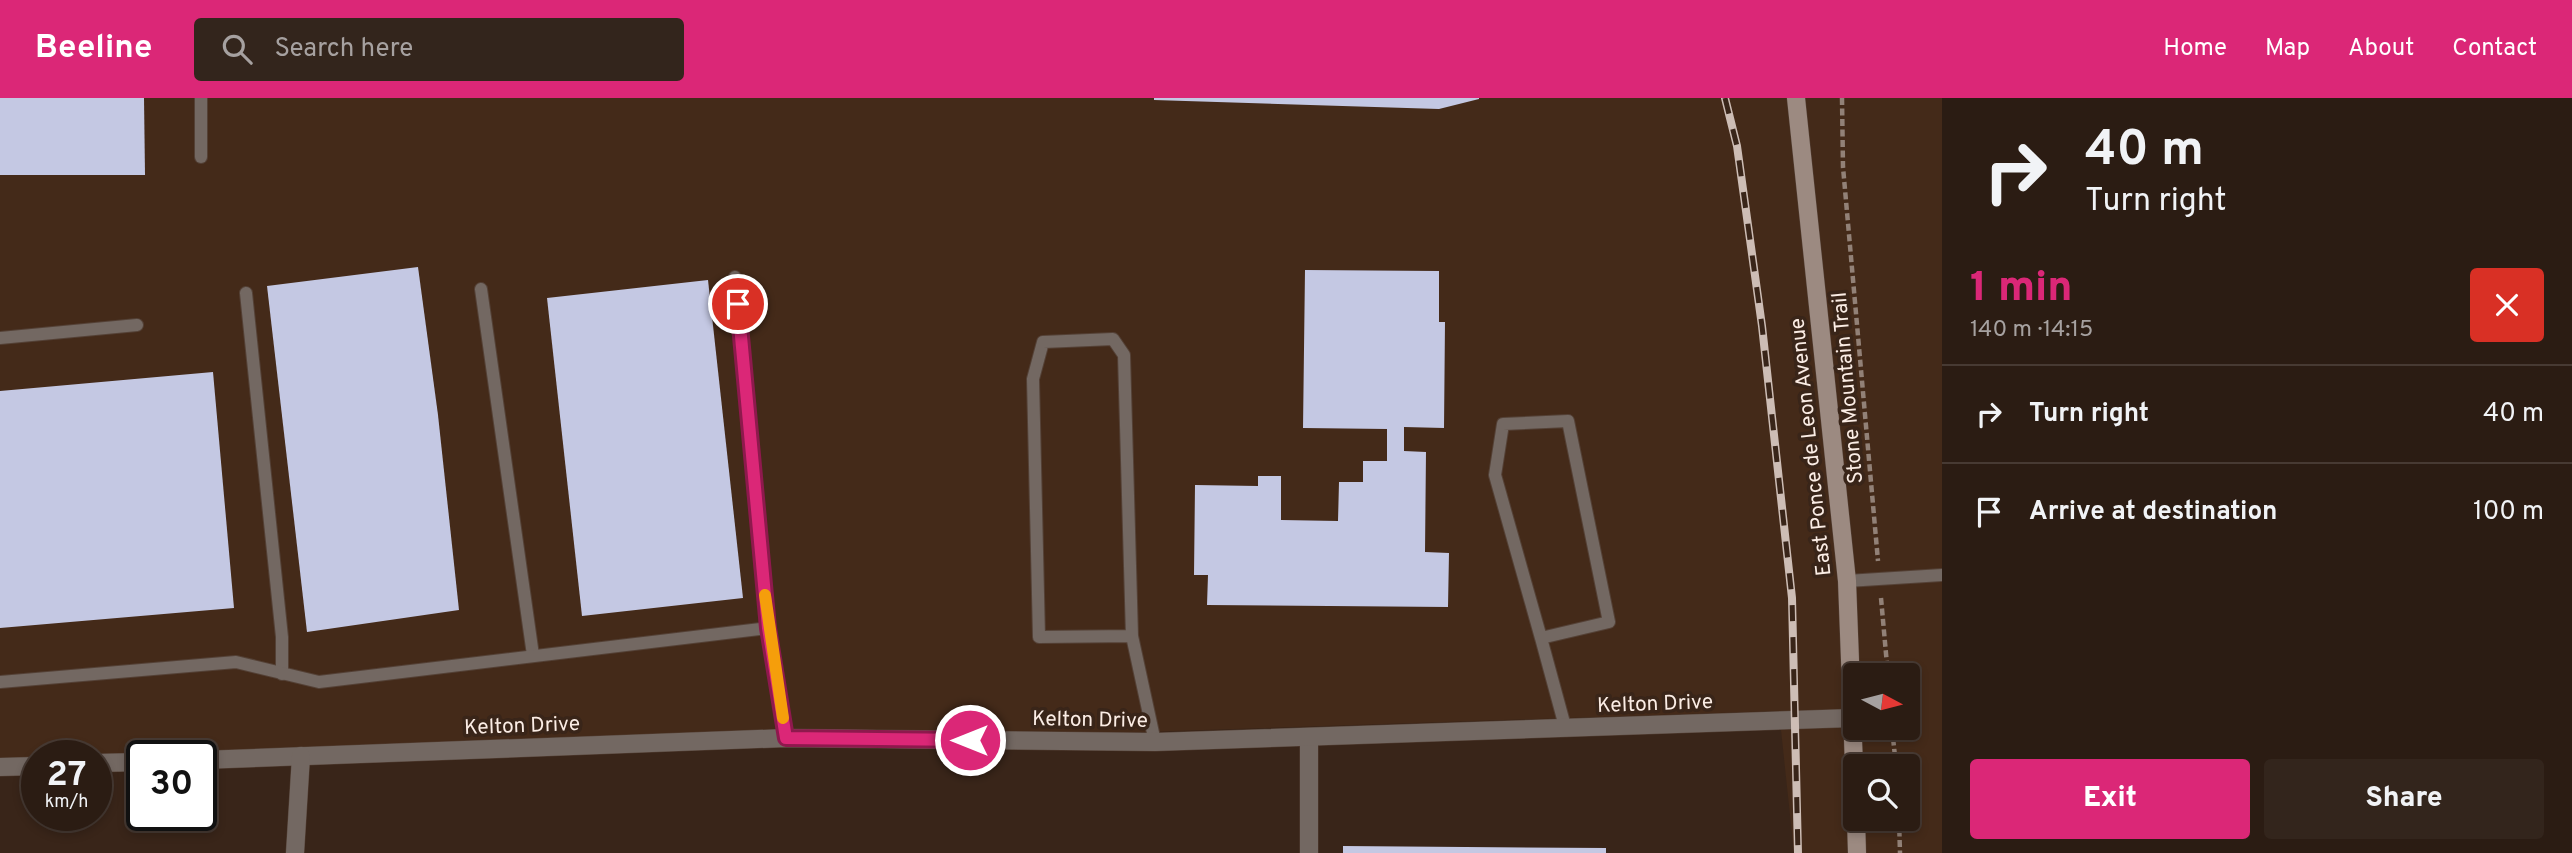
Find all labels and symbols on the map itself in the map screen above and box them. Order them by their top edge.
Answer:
pin [708,274,768,334]
street label: Stone Mountain Trail [1827,291,1870,485]
street label: East Ponce de Leon Avenue [1785,317,1838,577]
north arrow [1843,663,1920,740]
street label: Kelton Drive [1597,689,1713,720]
position arrow [933,703,1007,777]
street label: Kelton Drive [1032,706,1148,735]
street label: Kelton Drive [464,711,580,742]
speed limit sign: 30 [126,740,217,831]

